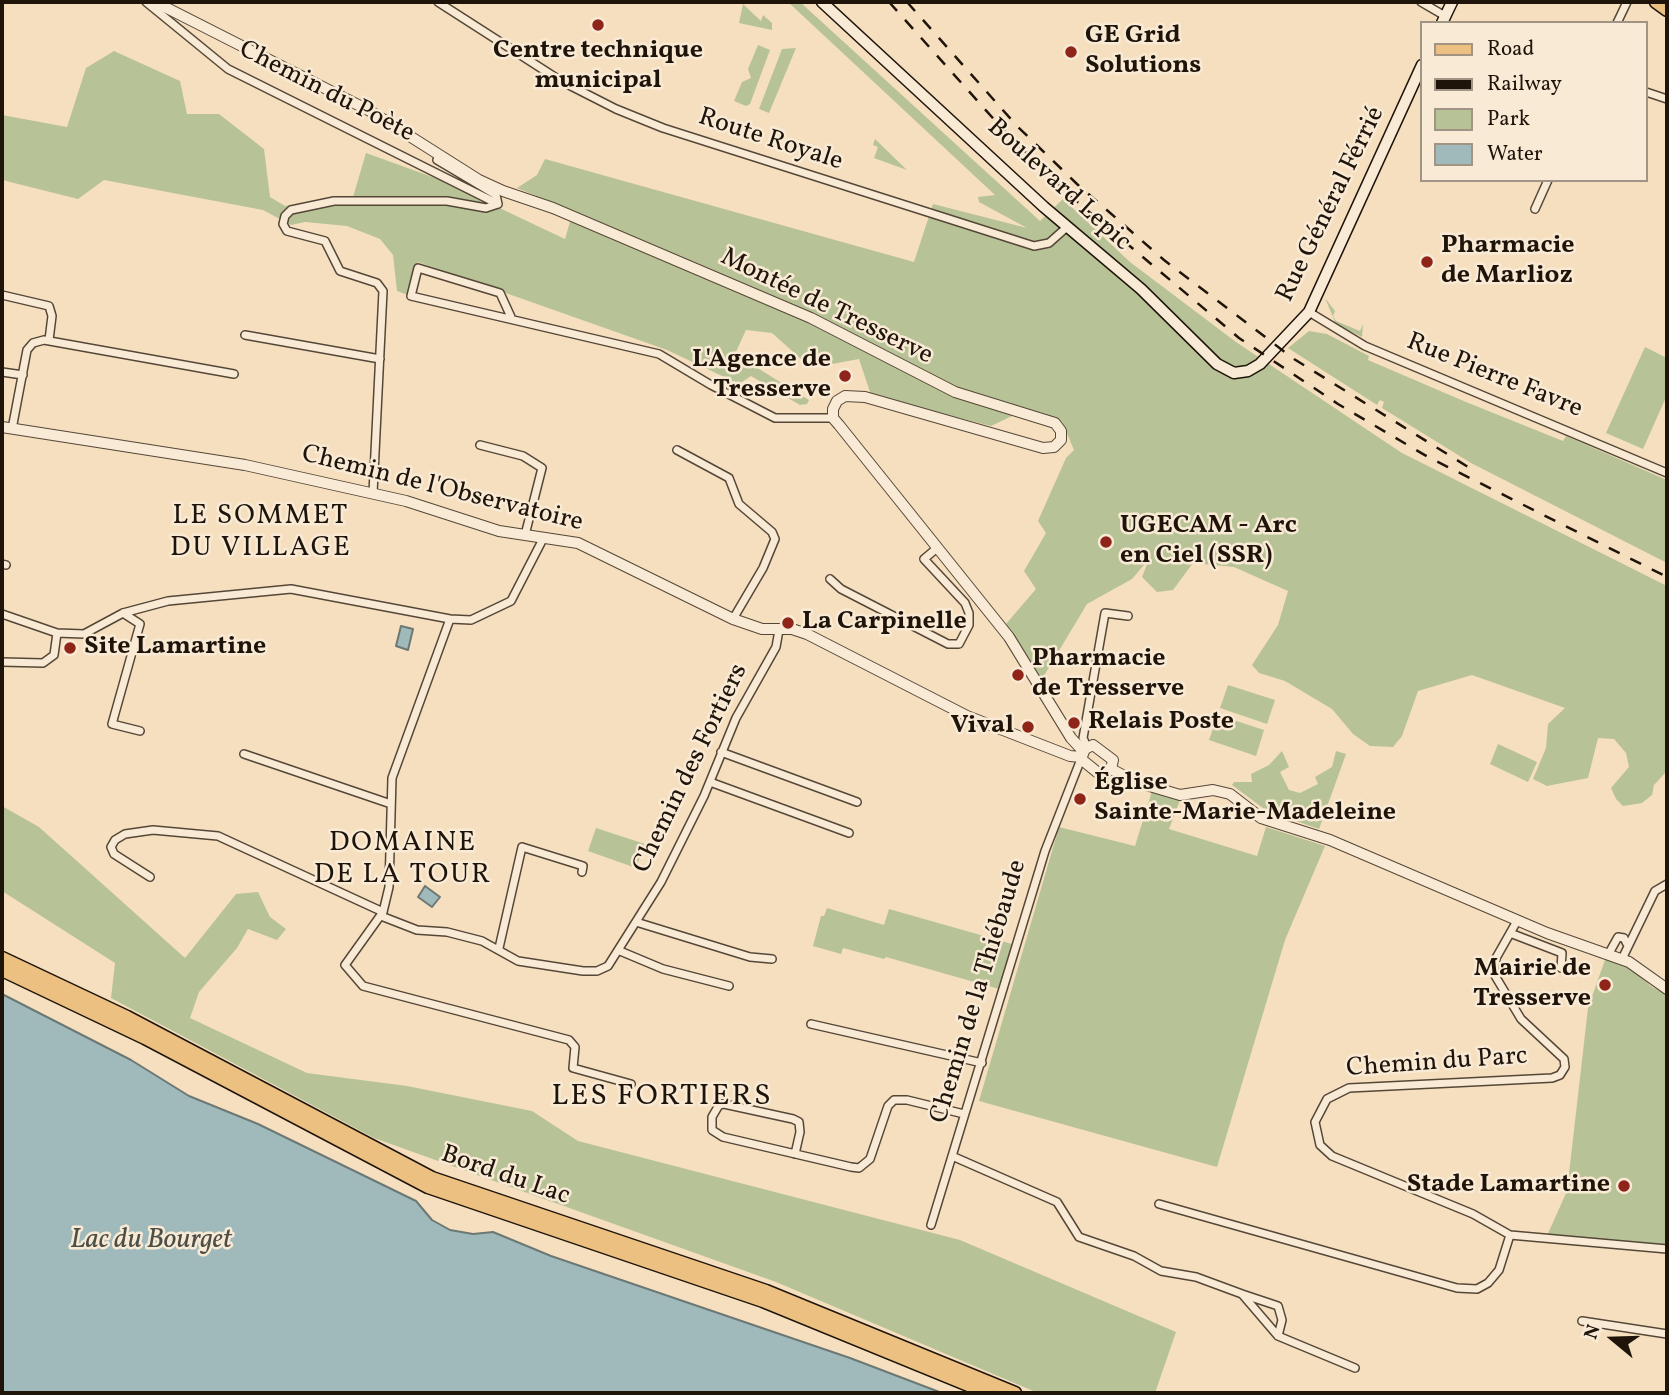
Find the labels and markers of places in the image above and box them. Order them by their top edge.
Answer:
marker: Centre technique municipal [590,17,606,33]
place label: GE Grid Solutions [1085,21,1201,82]
place label: Centre technique municipal [493,36,703,98]
marker: GE Grid Solutions [1063,44,1079,60]
place label: Pharmacie de Marlioz [1441,231,1575,292]
marker: Pharmacie de Marlioz [1419,254,1435,270]
place label: L'Agence de Tresserve [692,345,831,406]
marker: L'Agence de Tresserve [837,368,853,384]
place label: UGECAM - Arc en Ciel (SSR) [1120,511,1297,572]
marker: UGECAM - Arc en Ciel (SSR) [1098,534,1114,550]
place label: La Carpinelle [802,607,967,639]
marker: La Carpinelle [780,615,796,631]
place label: Site Lamartine [84,632,266,664]
marker: Site Lamartine [62,640,78,656]
place label: Pharmacie de Tresserve [1032,644,1184,706]
marker: Pharmacie de Tresserve [1010,667,1026,683]
place label: Relais Poste [1088,707,1234,739]
place label: Vival [951,711,1014,743]
marker: Relais Poste [1066,715,1082,731]
marker: Vival [1020,719,1036,735]
place label: Église Sainte-Marie-Madeleine [1094,768,1396,830]
marker: Église Sainte-Marie-Madeleine [1072,791,1088,807]
place label: Mairie de Tresserve [1473,954,1591,1016]
marker: Mairie de Tresserve [1597,977,1613,993]
place label: Stade Lamartine [1407,1170,1610,1202]
marker: Stade Lamartine [1616,1178,1632,1194]

